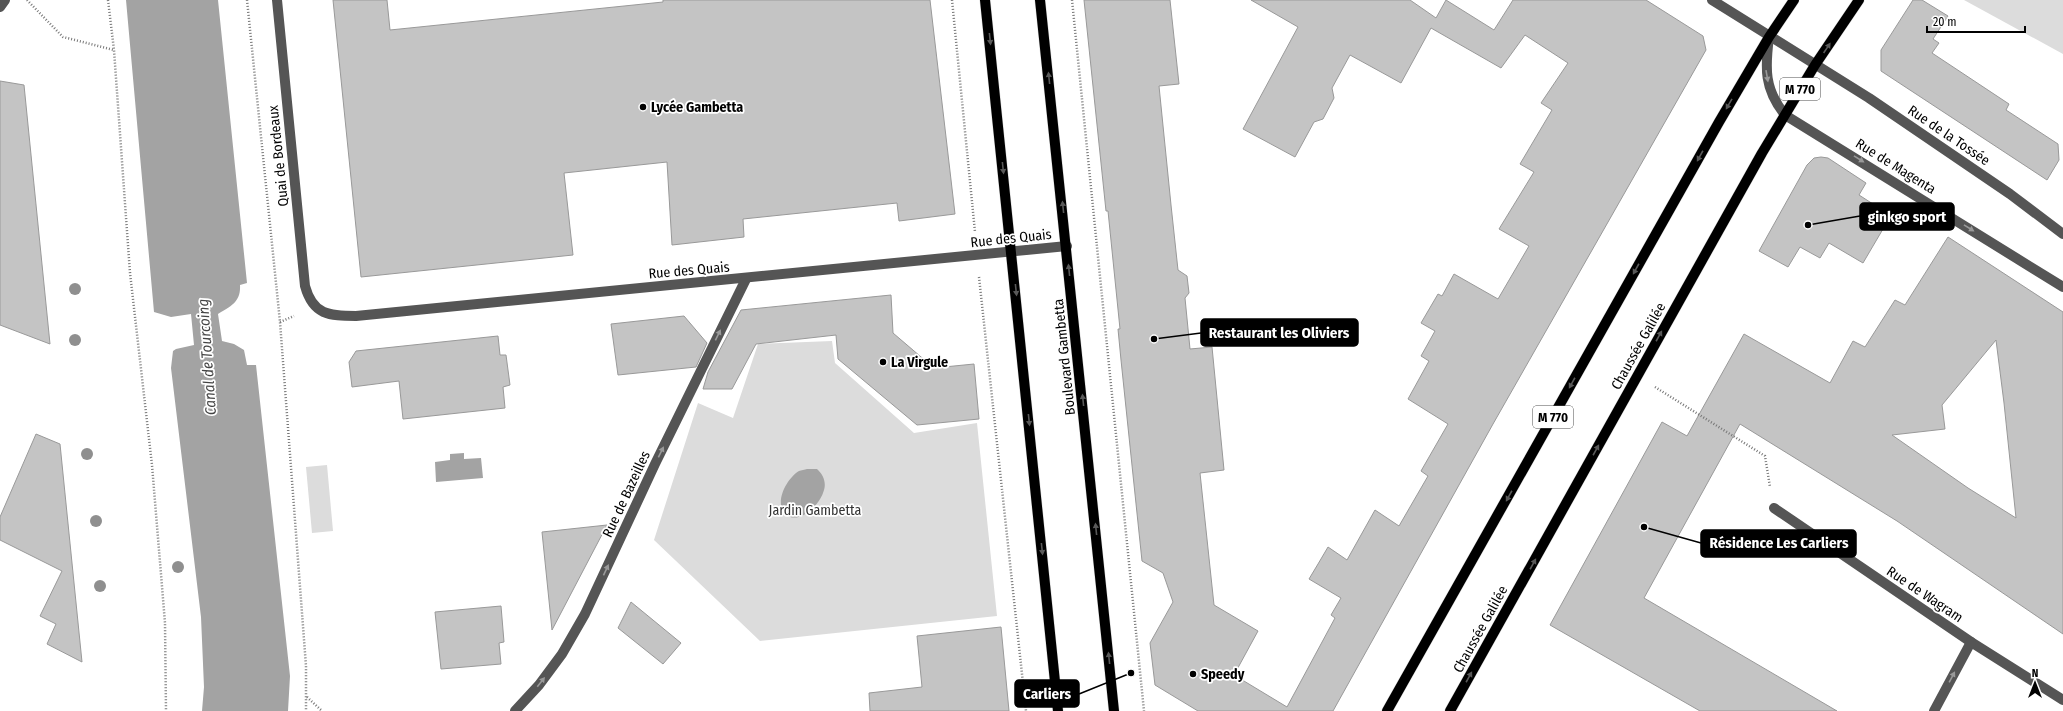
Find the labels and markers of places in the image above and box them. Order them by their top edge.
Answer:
place label: Lycée Gambetta [651,99,743,116]
marker: Lycée Gambetta [638,102,648,112]
callout: ginkgo sport [1860,203,1954,230]
callout: Restaurant les Oliviers [1201,319,1358,346]
place label: La Virgule [891,354,948,371]
marker: La Virgule [878,357,888,367]
callout: Résidence Les Carliers [1701,530,1856,557]
place label: Speedy [1201,666,1245,683]
marker: Speedy [1188,669,1198,679]
callout: Carliers [1015,680,1079,707]

